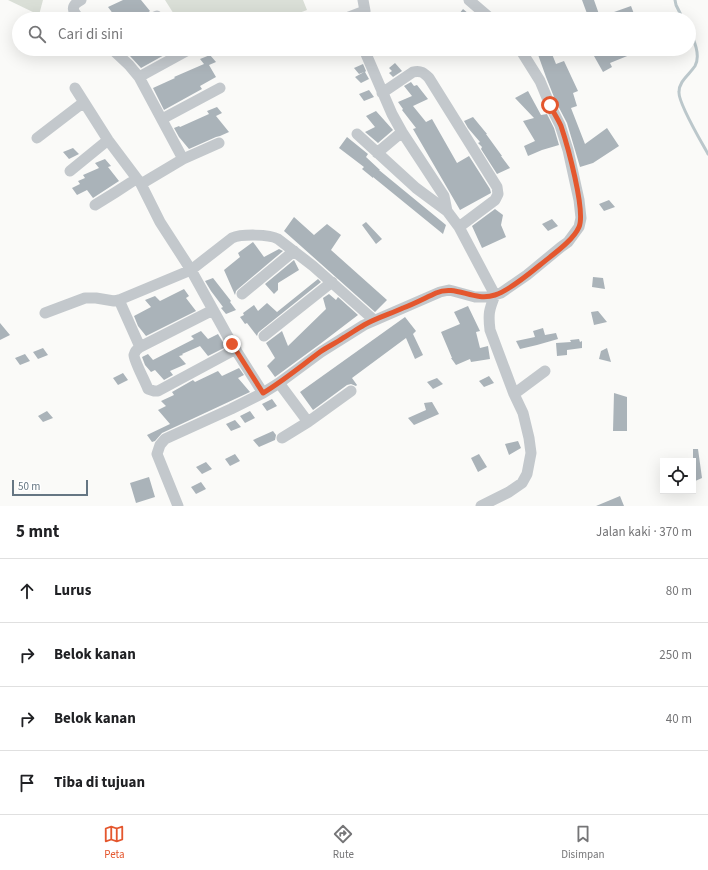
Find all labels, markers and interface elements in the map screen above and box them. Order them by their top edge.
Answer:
search box [12,12,696,56]
icon: search [26,23,48,45]
text: Cari di sini [58,24,123,45]
route start [541,96,559,114]
route end [223,335,241,353]
map controls [660,458,696,494]
button: locate [660,458,696,494]
scale bar [12,478,88,497]
text: 50 m [18,479,40,494]
text: 5 mnt [16,520,59,544]
text: Jalan kaki · 370 m [596,523,692,541]
icon: ahead [16,580,38,602]
text: Lurus [54,580,91,601]
text: 80 m [666,582,692,600]
icon: right [16,644,38,666]
text: Belok kanan [54,644,136,665]
text: 250 m [659,646,692,664]
icon: right [16,708,38,730]
text: Belok kanan [54,708,136,729]
text: 40 m [666,710,692,728]
icon: arrive [16,772,38,794]
text: Tiba di tujuan [54,772,145,793]
tab: Peta [103,823,125,862]
tab: Rute [332,823,354,862]
tab: Disimpan [561,823,605,862]

